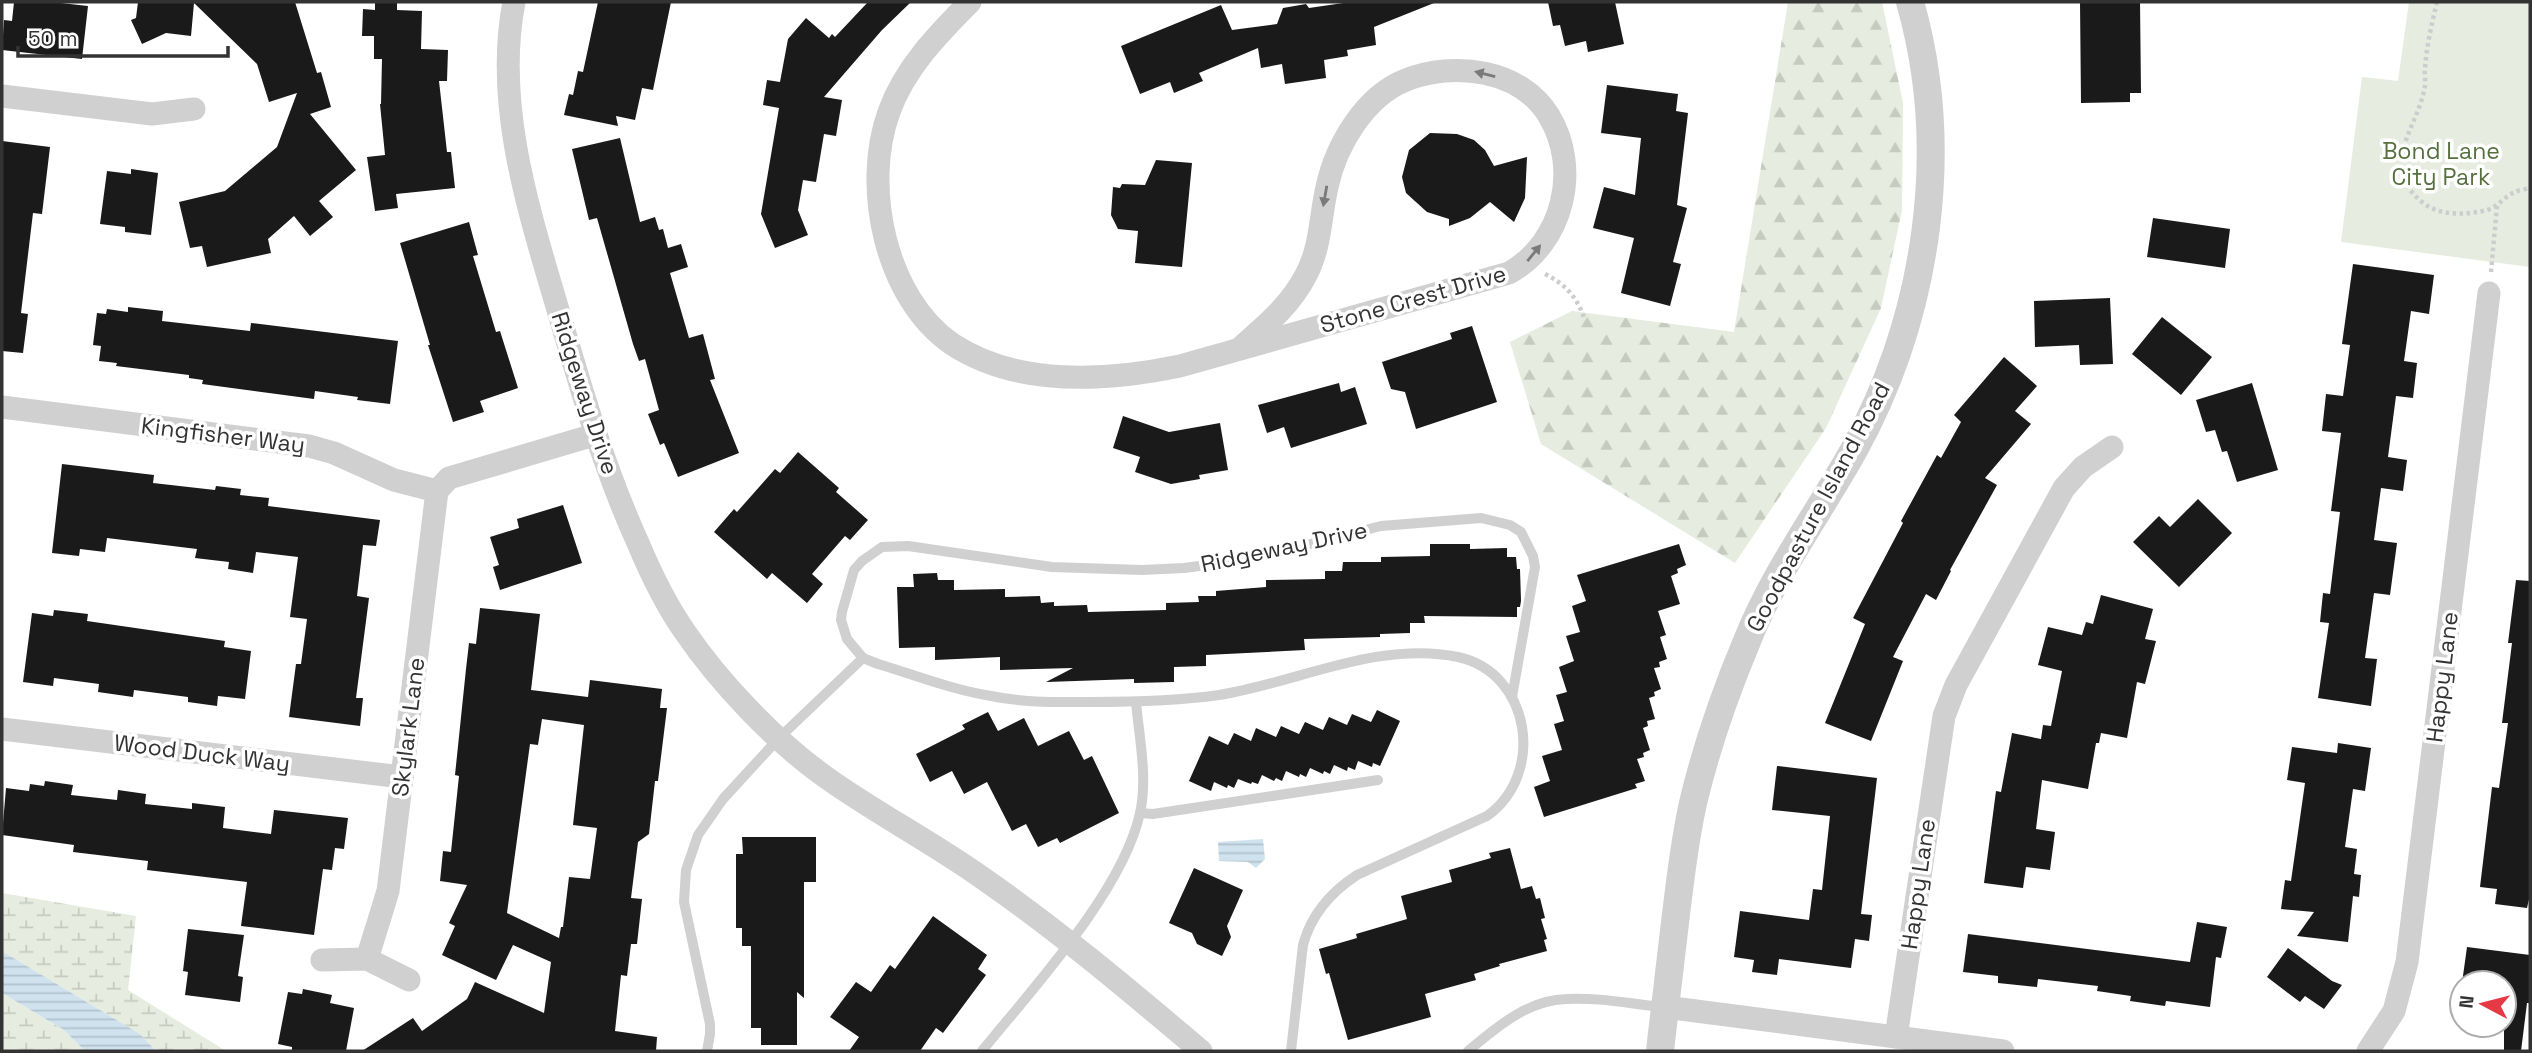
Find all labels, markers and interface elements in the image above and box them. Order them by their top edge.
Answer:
scale bar [18,14,228,58]
text: 50 m [28,25,78,52]
one-way arrow [1473,68,1495,79]
park label: Bond Lane City Park [2382,136,2500,192]
one-way arrow [1319,185,1330,207]
one-way arrow [1527,245,1542,263]
street label: Stone Crest Drive [1316,258,1510,340]
street label: Ridgeway Drive [545,308,625,478]
street label: Goodpasture Island Road [1739,377,1897,637]
street label: Kingfisher Way [139,410,307,460]
street label: Ridgeway Drive [1198,515,1370,579]
street label: Happy Lane [2419,610,2465,744]
street label: Skylark Lane [385,656,431,798]
street label: Wood Duck Way [112,727,292,779]
street label: Happy Lane [1894,817,1942,951]
north arrow [2448,969,2518,1039]
text: N [2453,994,2480,1010]

